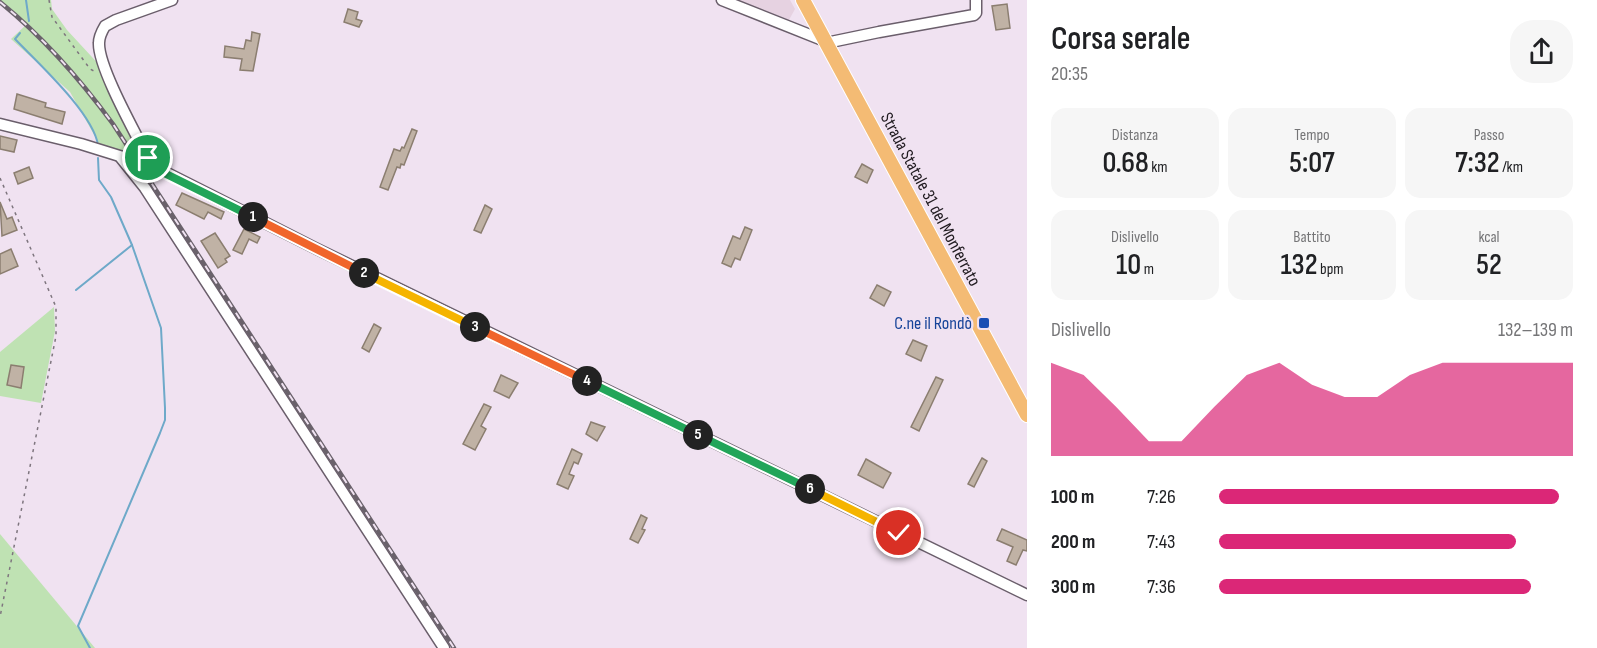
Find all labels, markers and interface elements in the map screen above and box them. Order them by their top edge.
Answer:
text: Corsa serale [1051,19,1190,59]
button: share [1510,20,1573,83]
text: 20:35 [1051,62,1088,86]
street label: Strada Statale 31 del Monferrato [876,109,985,290]
text: Distanza [1112,126,1158,145]
text: Tempo [1294,126,1330,145]
text: Passo [1474,126,1504,145]
pin [122,132,173,183]
icon: arrive [131,141,164,174]
text: 0.68 [1102,145,1149,181]
text: 5:07 [1289,145,1335,181]
text: 7:32 [1455,145,1500,181]
text: km [1149,158,1168,177]
text: /km [1500,158,1523,177]
pin: 1 [238,202,268,232]
text: 1 [250,207,256,226]
text: Dislivello [1111,228,1159,247]
text: Battito [1293,228,1331,247]
text: kcal [1478,228,1500,247]
text: 10 [1116,247,1141,283]
text: 132 [1280,247,1318,283]
text: 52 [1476,247,1502,283]
pin: 2 [349,258,379,288]
text: m [1141,260,1154,279]
text: bpm [1318,260,1344,279]
text: 2 [360,263,368,282]
pin: 3 [460,312,490,342]
place label: C.ne il Rondò [894,313,972,334]
marker: C.ne il Rondò [977,316,991,330]
text: 3 [471,317,479,336]
text: Dislivello [1051,318,1111,342]
text: 132–139 m [1498,318,1573,342]
pin: 4 [572,366,602,396]
text: 4 [583,371,591,390]
pin: 5 [683,420,713,450]
text: 5 [694,425,702,444]
pin: 6 [795,474,825,504]
text: 6 [806,479,814,498]
text: 100 m [1051,485,1094,509]
text: 7:26 [1147,485,1176,509]
pin [873,507,924,558]
icon: check [882,516,915,549]
text: 200 m [1051,530,1095,554]
text: 7:43 [1147,530,1175,554]
text: 300 m [1051,575,1095,599]
text: 7:36 [1147,575,1176,599]

